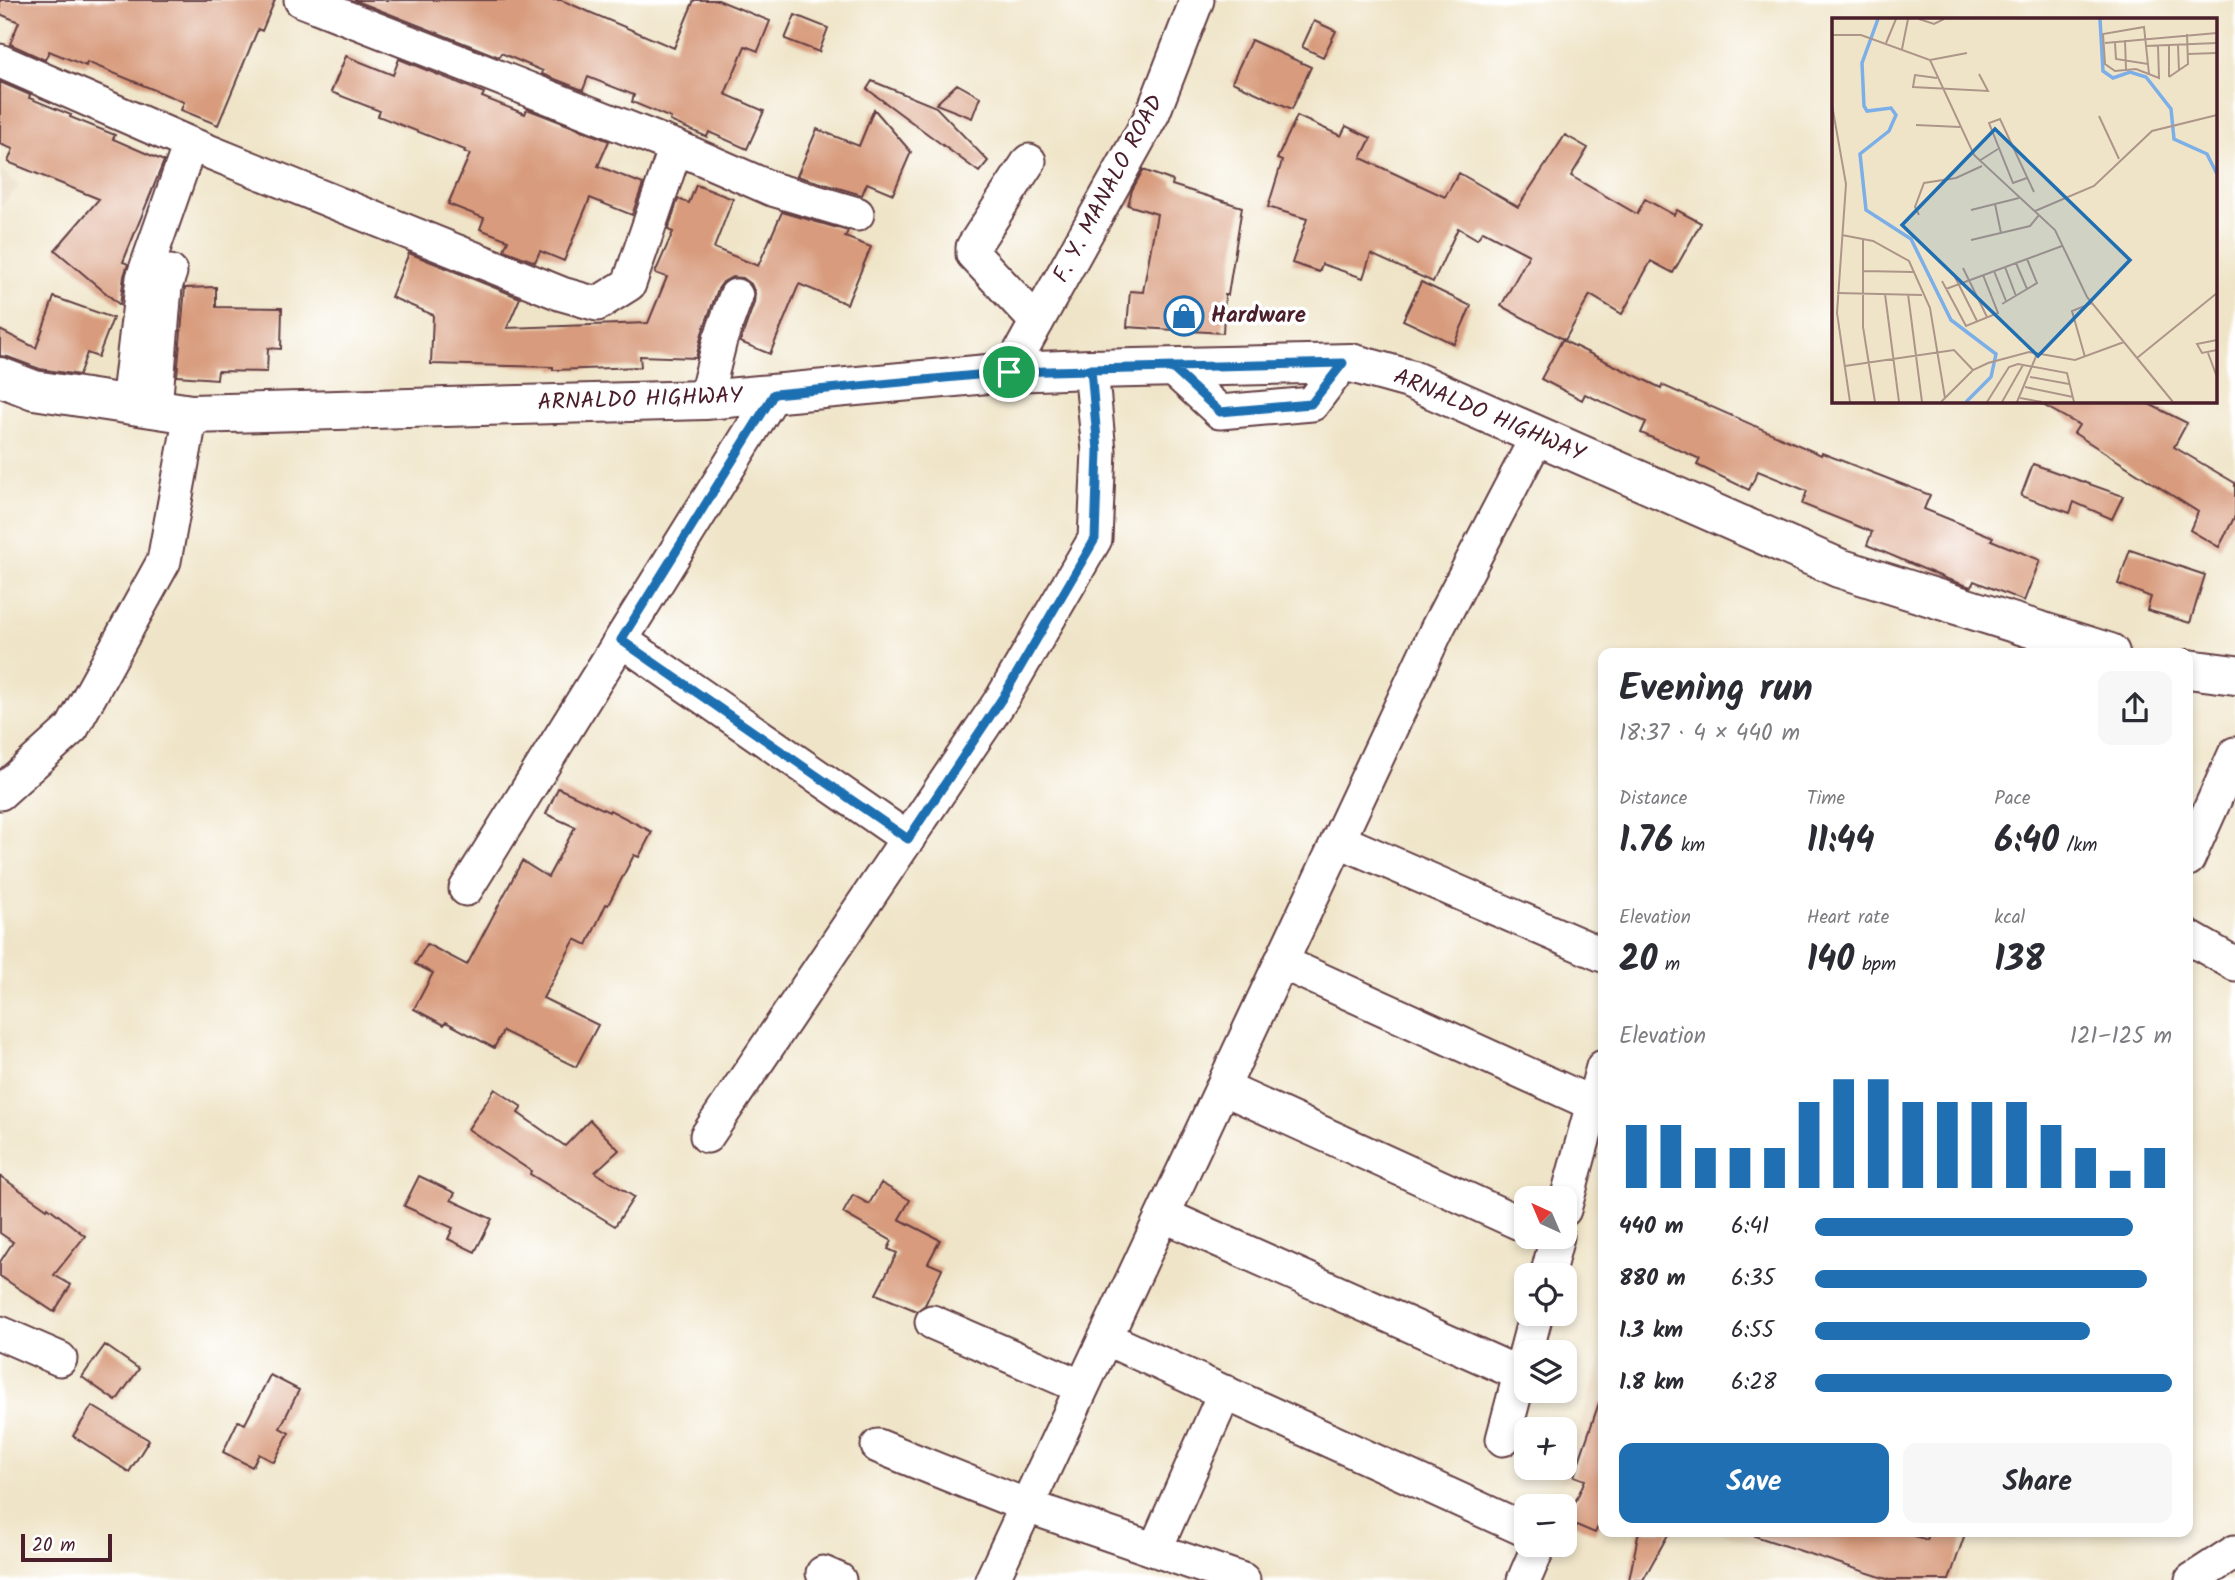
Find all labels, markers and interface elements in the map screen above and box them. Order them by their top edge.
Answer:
inset map [1832,18,2218,402]
street label: F. Y. MANALO ROAD [1044,88,1174,290]
shop icon: Hardware [1163,295,1205,337]
place label: Hardware [1211,298,1306,334]
pin [979,342,1039,402]
icon: arrive [990,353,1028,391]
street label: ARNALDO HIGHWAY [1388,359,1591,473]
street label: ARNALDO HIGHWAY [537,378,744,422]
text: Evening run [1619,660,1813,720]
button: share [2098,671,2172,745]
text: 18:37 · 4 × 440 m [1619,716,1800,752]
text: Distance [1619,784,1687,814]
text: Time [1807,784,1845,814]
text: Pace [1994,784,2031,814]
text: 1.76 [1619,814,1673,870]
text: 11:44 [1807,814,1875,870]
text: 6:40 [1994,814,2059,870]
text: km [1673,831,1705,861]
text: /km [2059,831,2097,861]
text: Elevation [1619,903,1691,933]
text: Heart rate [1807,903,1889,933]
text: kcal [1994,903,2025,933]
text: 20 [1619,933,1657,989]
text: 140 [1807,933,1854,989]
text: 138 [1994,933,2045,989]
text: m [1657,950,1680,980]
text: bpm [1854,950,1896,980]
text: Elevation [1619,1019,1706,1055]
text: 121–125 m [2070,1019,2172,1055]
north arrow [1514,1186,1577,1250]
map controls [1514,1186,1577,1557]
text: 440 m [1619,1209,1684,1245]
text: 6:41 [1731,1209,1769,1245]
text: 880 m [1619,1261,1686,1297]
text: 6:35 [1731,1261,1775,1297]
button: locate [1514,1263,1577,1326]
text: 1.3 km [1619,1313,1683,1349]
text: 6:55 [1731,1313,1774,1349]
button: layers [1514,1340,1577,1403]
text: 1.8 km [1619,1365,1684,1401]
text: 6:28 [1731,1365,1777,1401]
button: + [1514,1417,1577,1480]
button: Save [1619,1443,1889,1523]
button: Share [1903,1443,2172,1523]
button: − [1514,1494,1577,1557]
scale bar [21,1531,112,1563]
text: 20 m [32,1531,75,1561]

